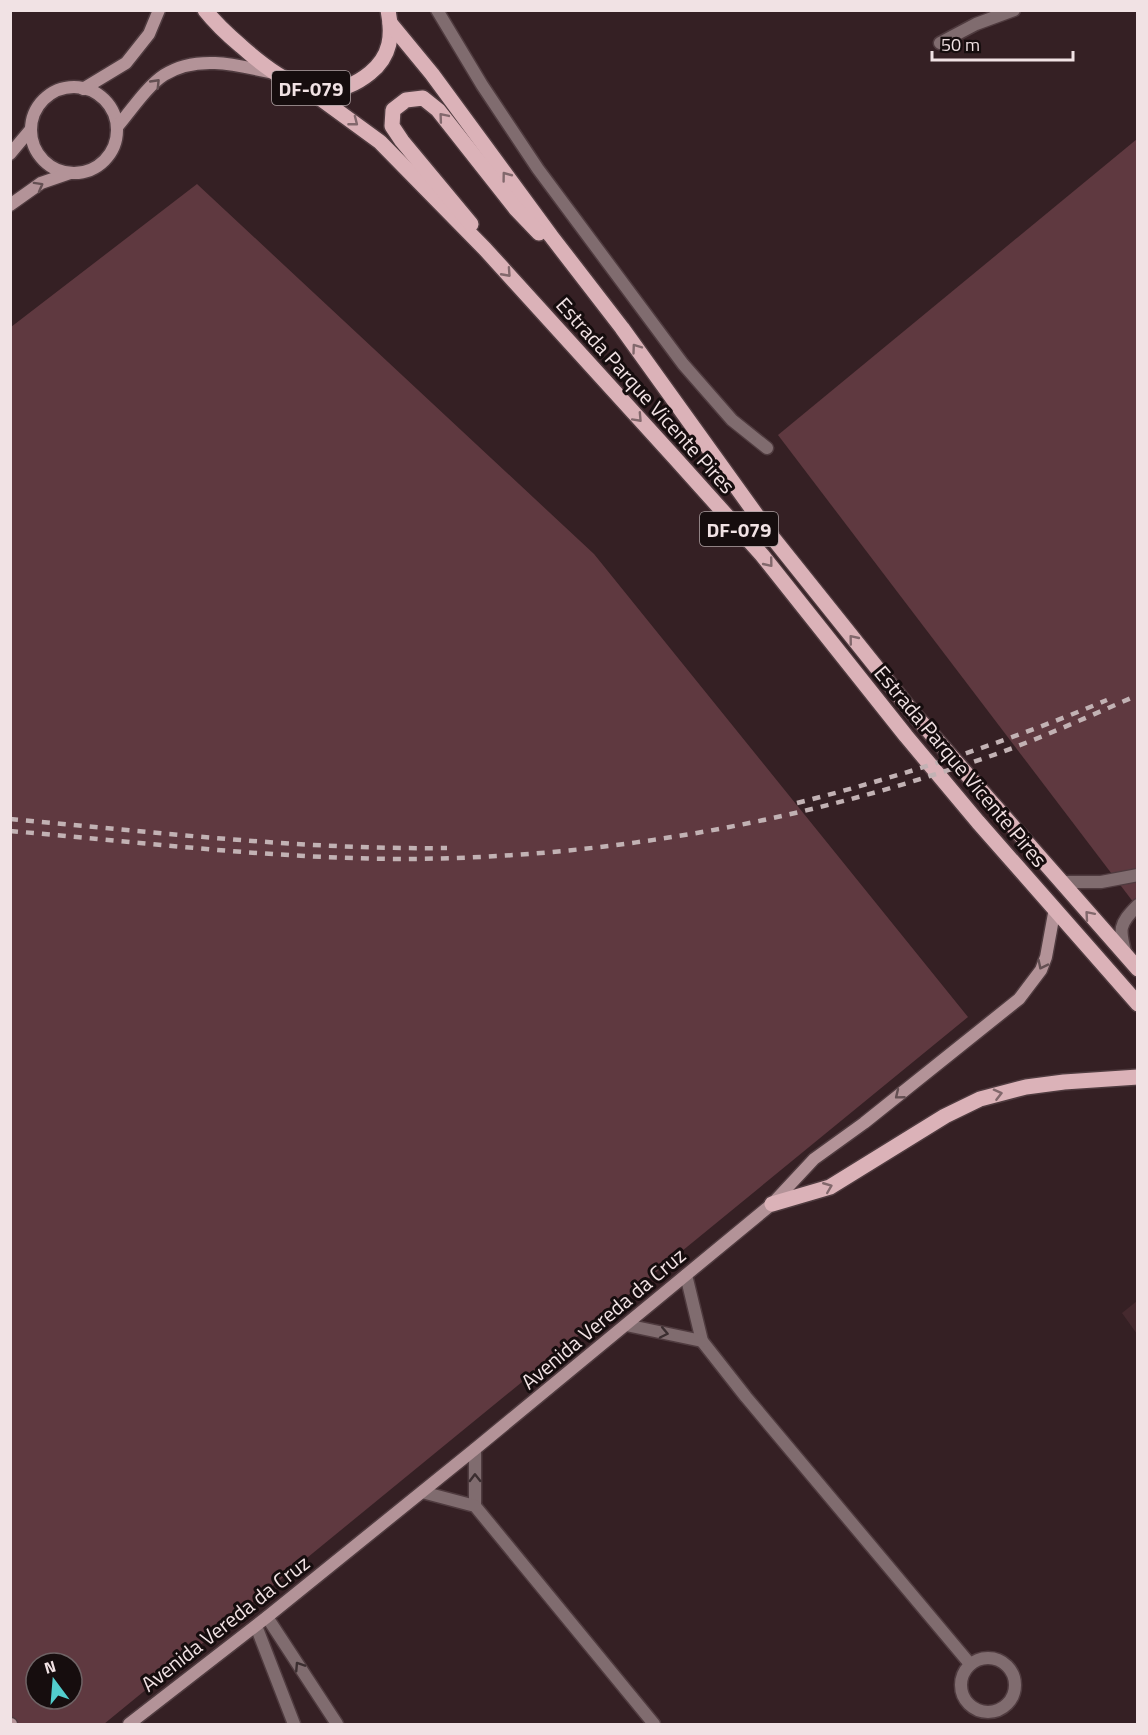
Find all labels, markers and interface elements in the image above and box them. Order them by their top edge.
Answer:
scale bar [932,24,1073,62]
text: 50 m [941,31,980,58]
road number: DF-079 [272,71,350,105]
one-way arrow [148,79,159,90]
one-way arrow [439,112,450,123]
one-way arrow [347,114,358,125]
one-way arrow [502,172,513,183]
one-way arrow [33,182,43,193]
one-way arrow [500,267,511,277]
street label: Estrada Parque Vicente Pires [549,290,743,500]
one-way arrow [632,344,643,355]
one-way arrow [631,411,642,421]
road number: DF-079 [700,512,778,546]
one-way arrow [761,556,772,567]
one-way arrow [850,635,861,646]
street label: Estrada Parque Vicente Pires [867,658,1055,874]
one-way arrow [1086,911,1097,922]
one-way arrow [1038,958,1050,969]
one-way arrow [895,1087,906,1098]
one-way arrow [993,1088,1003,1101]
one-way arrow [822,1182,833,1194]
street label: Avenida Vereda da Cruz [514,1239,692,1397]
one-way arrow [659,1325,669,1338]
one-way arrow [469,1473,481,1482]
street label: Avenida Vereda da Cruz [134,1547,316,1699]
north arrow [24,1651,84,1711]
text: N [41,1654,59,1680]
one-way arrow [296,1662,307,1673]

